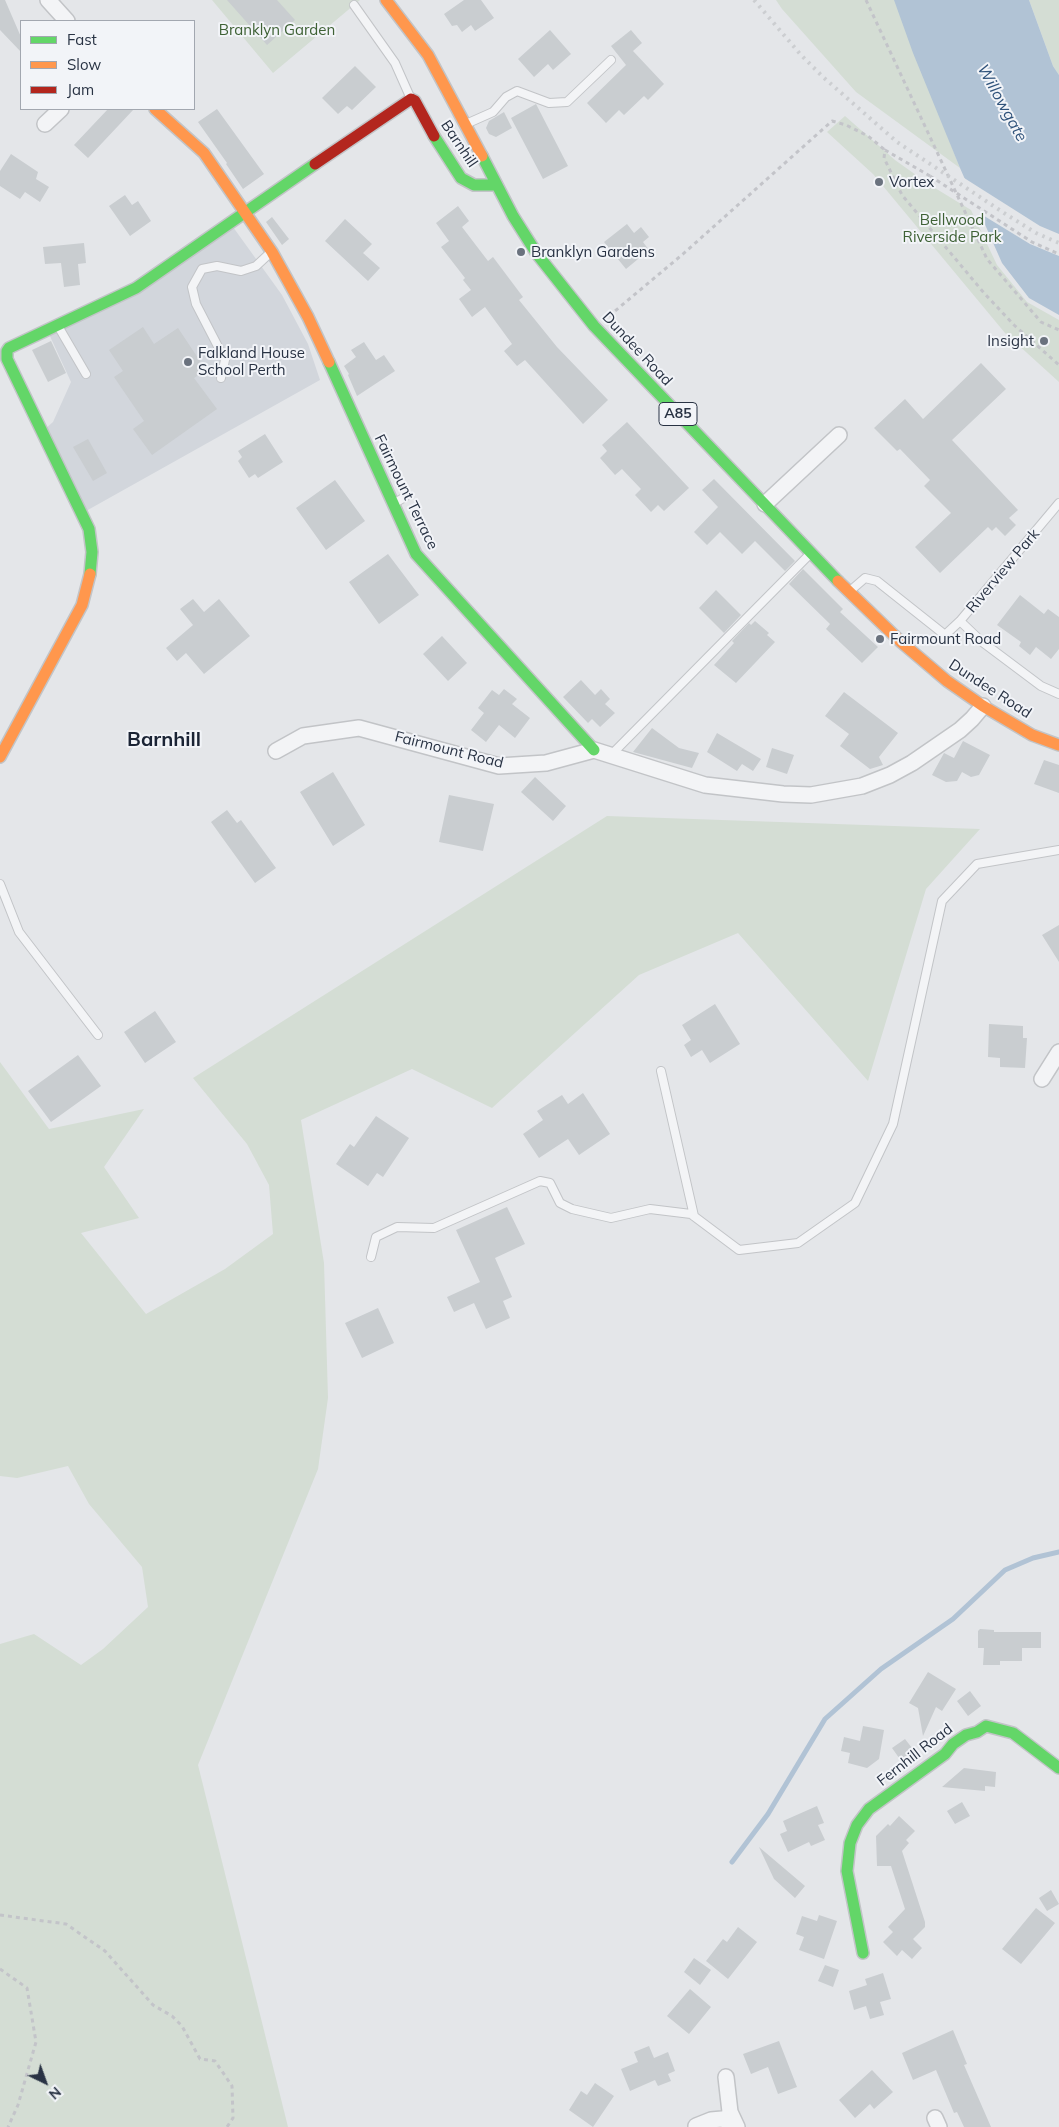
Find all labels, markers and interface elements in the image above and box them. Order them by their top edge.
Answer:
legend [20,20,195,110]
park label: Branklyn Garden [219,21,335,39]
text: Fast [67,30,97,49]
text: Slow [67,55,101,74]
water label: Willowgate [973,61,1031,145]
text: Jam [67,80,94,99]
street label: Barnhill [437,117,481,171]
place label: Vortex [889,173,934,191]
marker: Vortex [873,176,885,188]
park label: Bellwood Riverside Park [903,211,1001,246]
place label: Branklyn Gardens [531,243,655,261]
marker: Branklyn Gardens [515,246,527,258]
street label: Dundee Road [598,308,676,390]
place label: Insight [987,332,1034,350]
marker: Insight [1038,335,1050,347]
place label: Falkland House School Perth [198,344,305,379]
marker: Falkland House School Perth [182,356,194,368]
road number: A85 [659,402,697,426]
street label: Fairmount Terrace [370,432,442,552]
street label: Riverview Park [963,525,1043,617]
place label: Fairmount Road [890,630,1001,648]
marker: Fairmount Road [874,633,886,645]
street label: Dundee Road [945,656,1035,722]
district label: Barnhill [127,728,201,752]
street label: Fairmount Road [393,728,505,772]
street label: Fernhill Road [874,1720,956,1790]
north arrow [20,2057,70,2107]
text: N [45,2083,65,2103]

